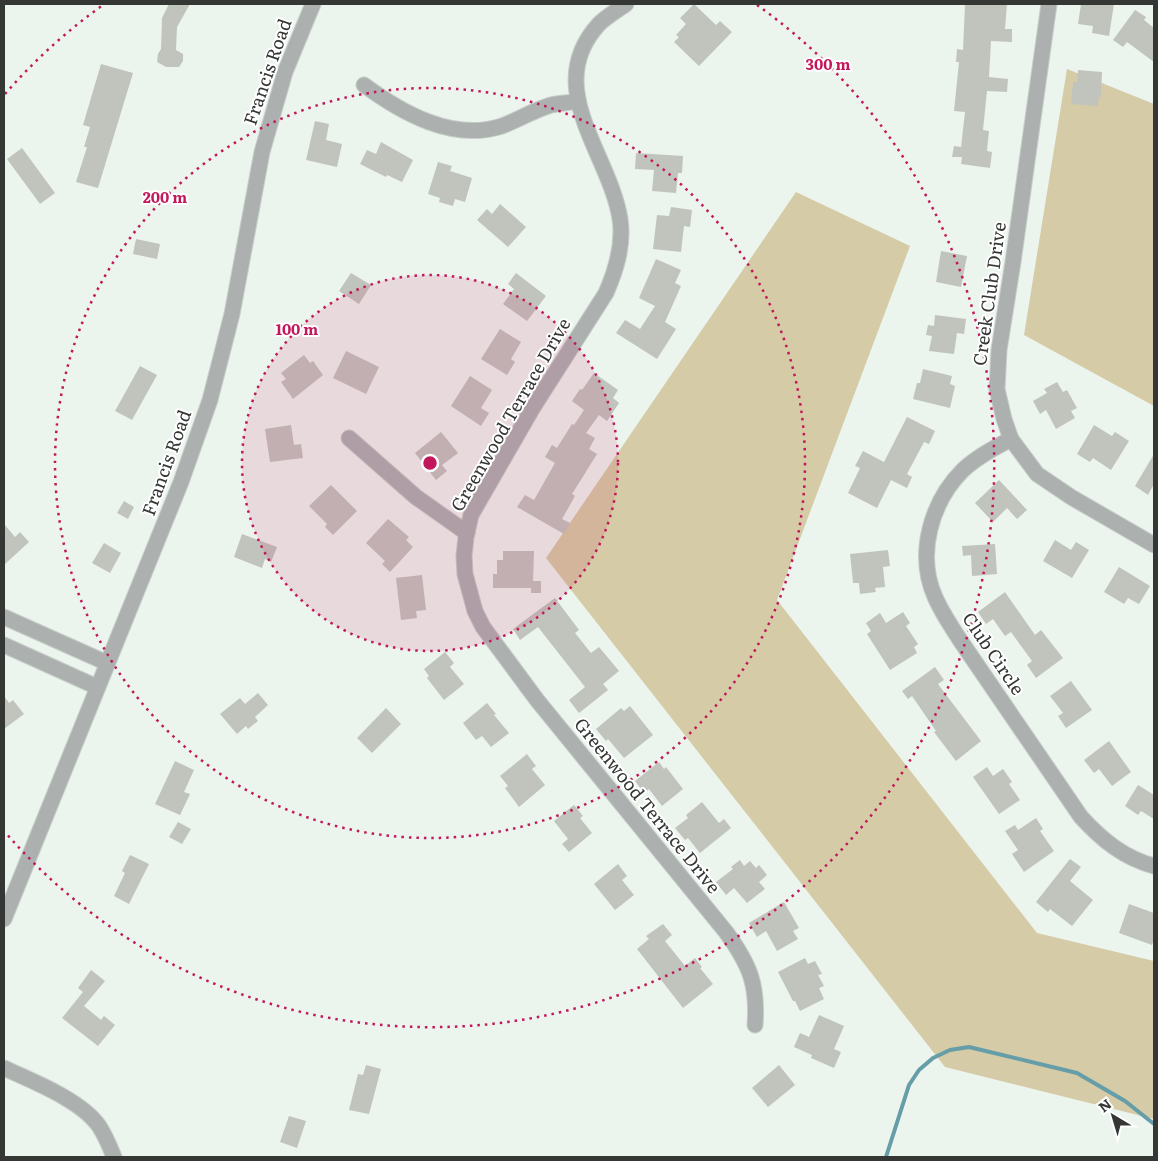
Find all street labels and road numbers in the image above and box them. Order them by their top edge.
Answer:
street label: Francis Road [236,15,297,128]
street label: Creek Club Drive [965,220,1012,367]
street label: Greenwood Terrace Drive [443,312,576,516]
street label: Francis Road [134,406,197,519]
street label: Club Circle [957,606,1032,700]
street label: Greenwood Terrace Drive [569,711,728,899]

